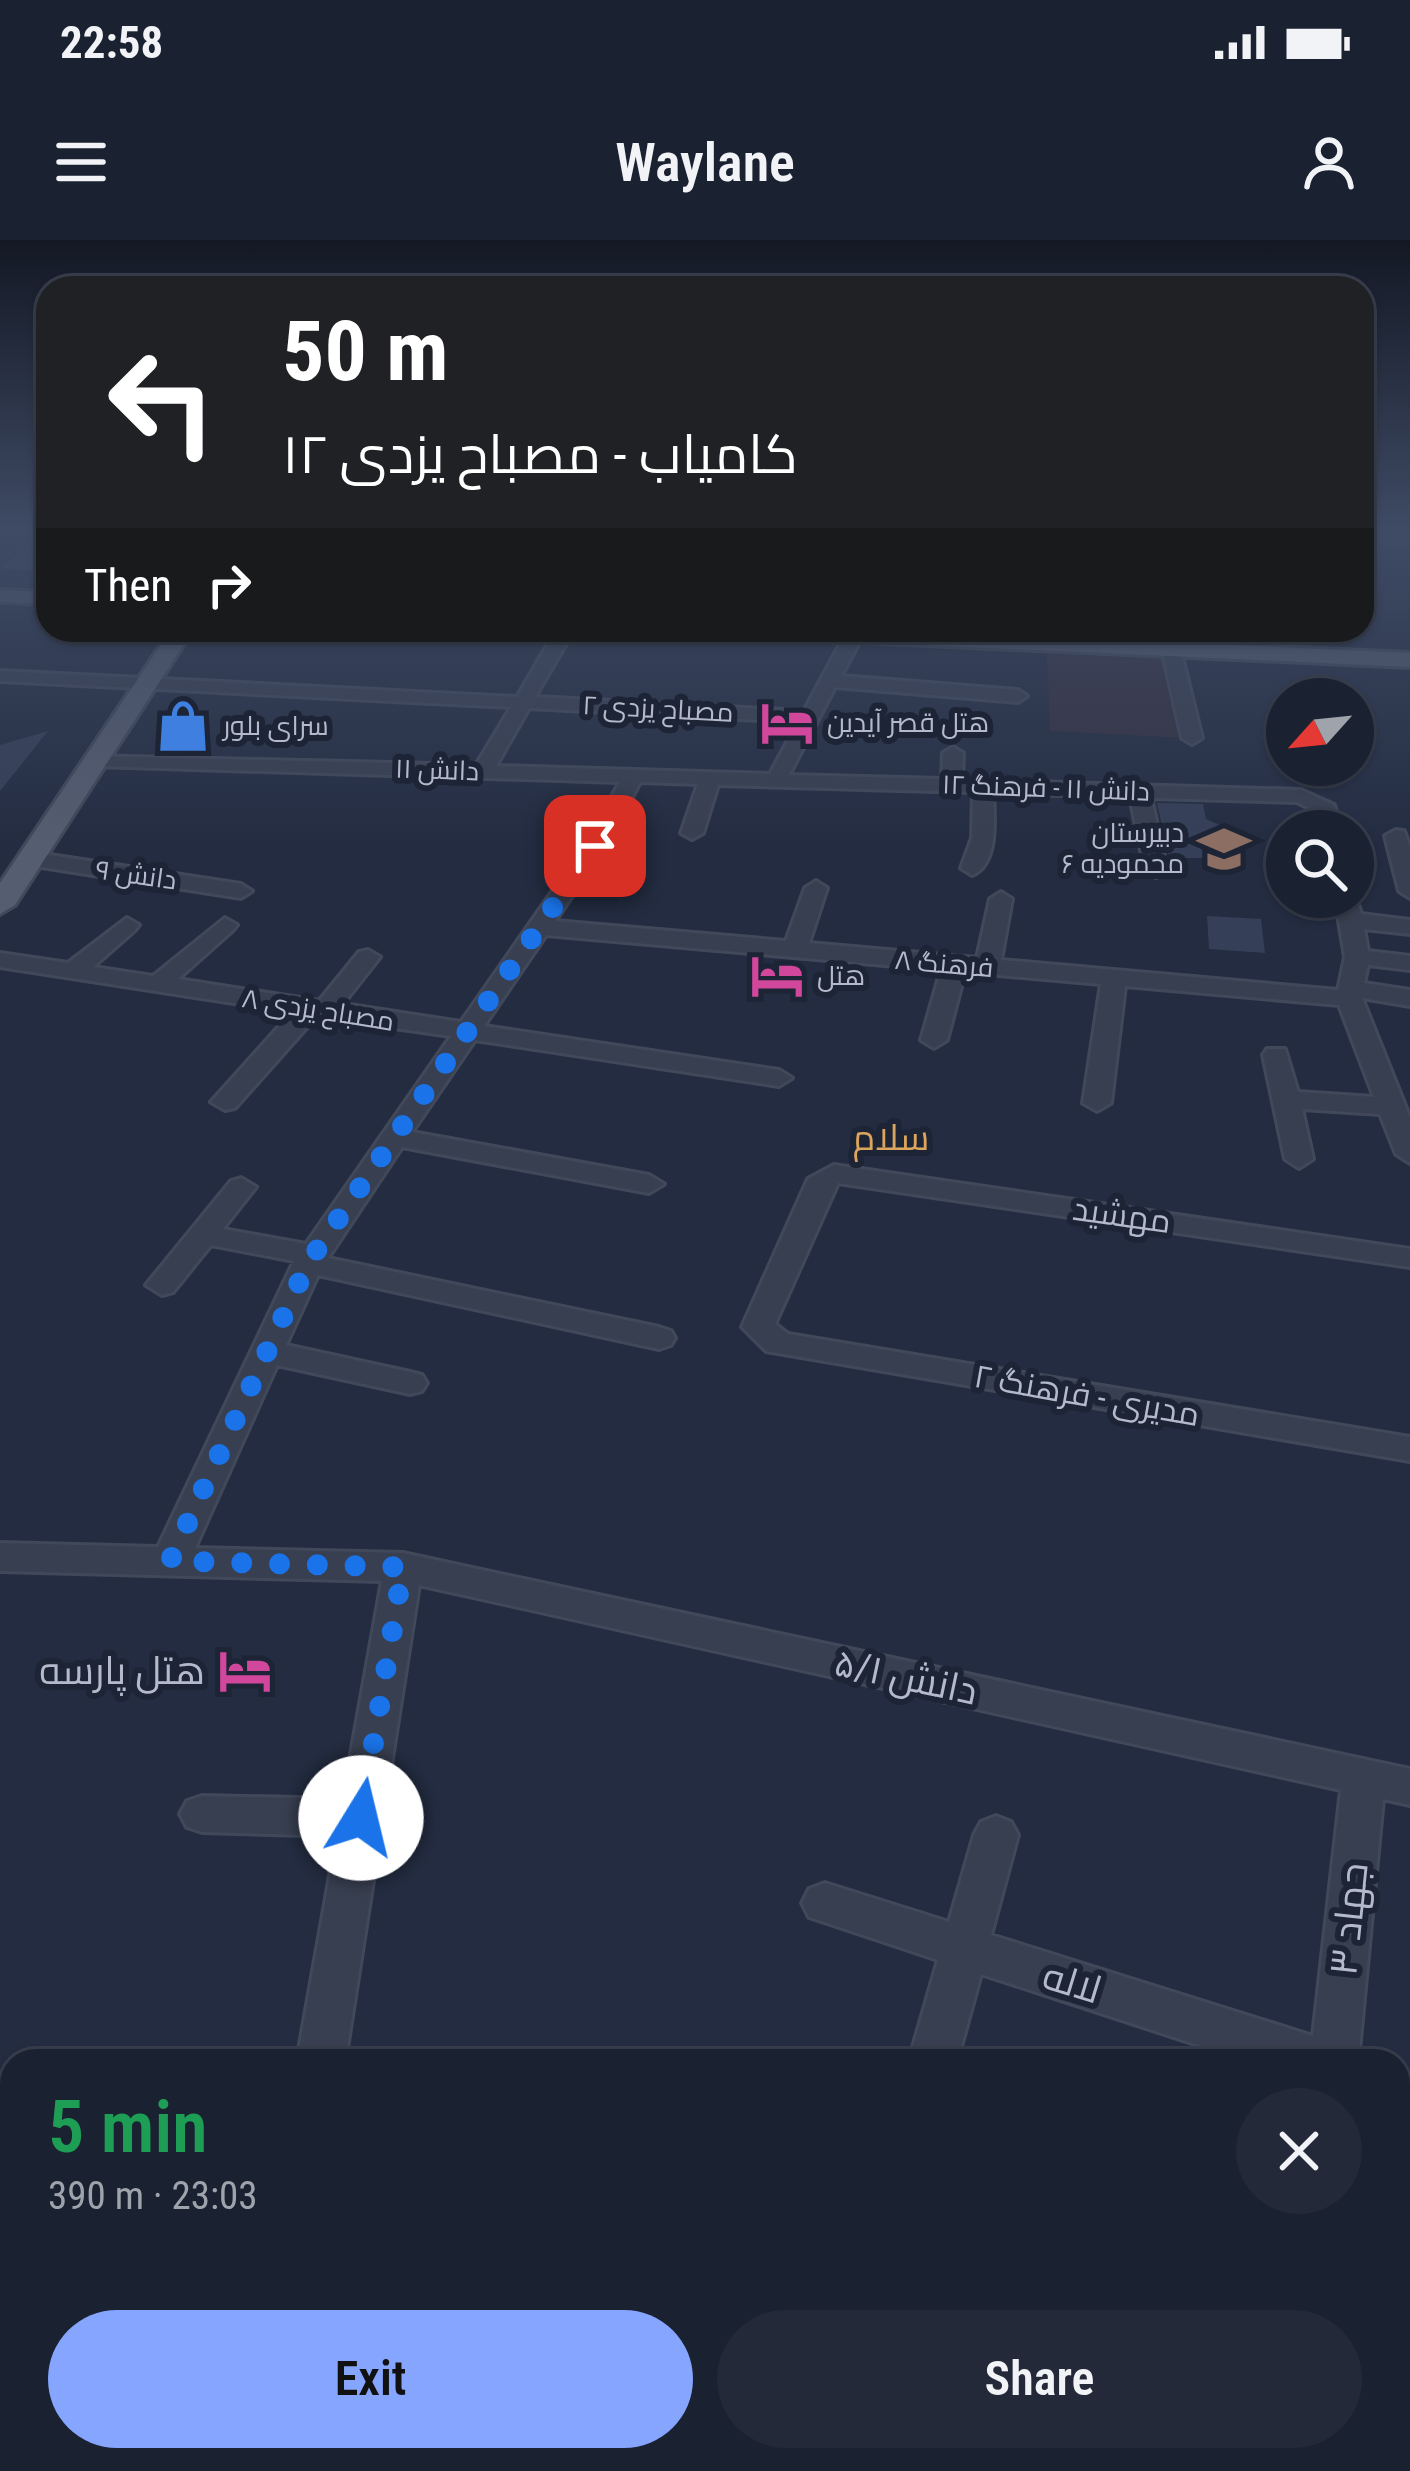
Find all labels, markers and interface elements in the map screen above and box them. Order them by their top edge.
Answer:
text: 22:58 [60,16,163,69]
icon: menu [48,129,114,195]
icon: person [1296,129,1362,195]
text: Waylane [615,131,795,194]
text: 50 m [282,302,449,401]
icon: left [84,324,240,480]
text: کامیاب - مصباح یزدی ۱۲ [282,423,798,486]
icon: right [196,552,262,618]
text: Then [84,559,172,612]
north arrow [1266,678,1374,786]
map controls [1266,678,1374,918]
street label: مصباح یزدی ۲ [582,689,734,731]
hotel icon: هتل قصر آیدین [758,694,816,752]
shop icon: سرای بلور [154,697,212,755]
place label: هتل قصر آیدین [827,707,989,739]
place label: سرای بلور [221,710,329,742]
street label: دانش ۱۱ [394,753,480,787]
street label: دانش ۱۱ - فرهنگ ۱۲ [942,768,1150,808]
pin [544,795,646,897]
button: search [1266,810,1374,918]
icon: arrive [562,813,628,879]
place label: دبیرستان محمودیه ۶ [1062,817,1184,880]
school or university icon: دبیرستان محمودیه ۶ [1195,820,1253,878]
street label: دانش ۹ [93,853,179,897]
street label: فرهنگ ۸ [893,944,995,984]
hotel icon: هتل [748,947,806,1005]
place label: هتل [817,960,865,992]
street label: مصباح یزدی ۸ [239,982,396,1040]
district label: سلام [853,1117,929,1162]
street label: مهشید [1070,1189,1174,1241]
street label: مدیری - فرهنگ ۲ [971,1356,1203,1434]
street label: دانش ۵/۱ [830,1639,982,1715]
hotel icon: هتل پارسه [216,1642,274,1700]
place label: هتل پارسه [39,1648,205,1696]
position arrow [298,1755,424,1881]
street label: جهاد ۳ [1320,1860,1378,1978]
street label: لاله [1037,1952,1107,2014]
text: 5 min [48,2085,207,2170]
button: close [1236,2088,1362,2214]
text: 390 m · 23:03 [48,2173,258,2219]
button: Exit [48,2310,693,2448]
button: Share [717,2310,1362,2448]

